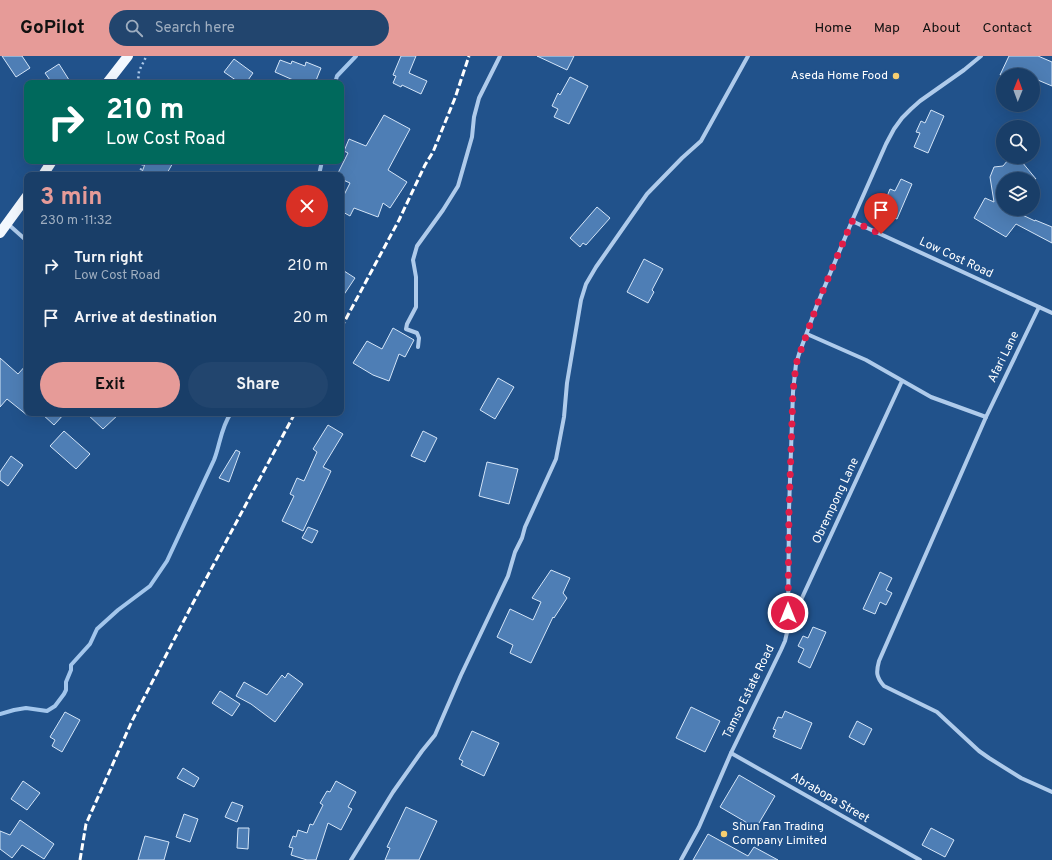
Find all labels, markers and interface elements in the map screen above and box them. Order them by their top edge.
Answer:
search box [109,10,389,46]
text: GoPilot [20,16,85,40]
icon: search [123,17,145,39]
text: Search here [155,19,235,38]
text: Home [815,20,852,37]
text: Map [874,20,900,37]
text: About [922,20,961,37]
text: Contact [983,20,1032,37]
place label: Aseda Home Food [791,68,888,84]
north arrow [996,68,1040,112]
map controls [996,68,1040,216]
marker: Aseda Home Food [891,71,901,81]
text: 210 m [106,93,184,129]
icon: right [40,96,92,148]
button: search [996,120,1040,164]
text: Low Cost Road [106,128,226,151]
button: layers [996,172,1040,216]
text: 3 min [40,183,102,213]
button: close [286,185,328,227]
pin [864,193,898,234]
icon: arrive [870,199,892,221]
text: 230 m · 11:32 [40,213,112,229]
street label: Low Cost Road [916,234,996,282]
text: Turn right [74,249,143,268]
icon: right [40,255,62,277]
text: 210 m [287,257,328,276]
text: Low Cost Road [74,268,160,284]
icon: arrive [40,307,62,329]
text: Arrive at destination [74,309,217,328]
text: 20 m [293,309,328,328]
street label: Afari Lane [985,329,1023,385]
button: Exit [40,362,180,408]
button: Share [188,362,328,408]
street label: Obrempong Lane [809,455,863,547]
position arrow [767,592,809,634]
street label: Tamso Estate Road [719,642,779,742]
street label: Abrabopa Street [788,769,872,827]
place label: Shun Fan Trading Company Limited [732,819,827,849]
marker: Shun Fan Trading Company Limited [719,829,729,839]

